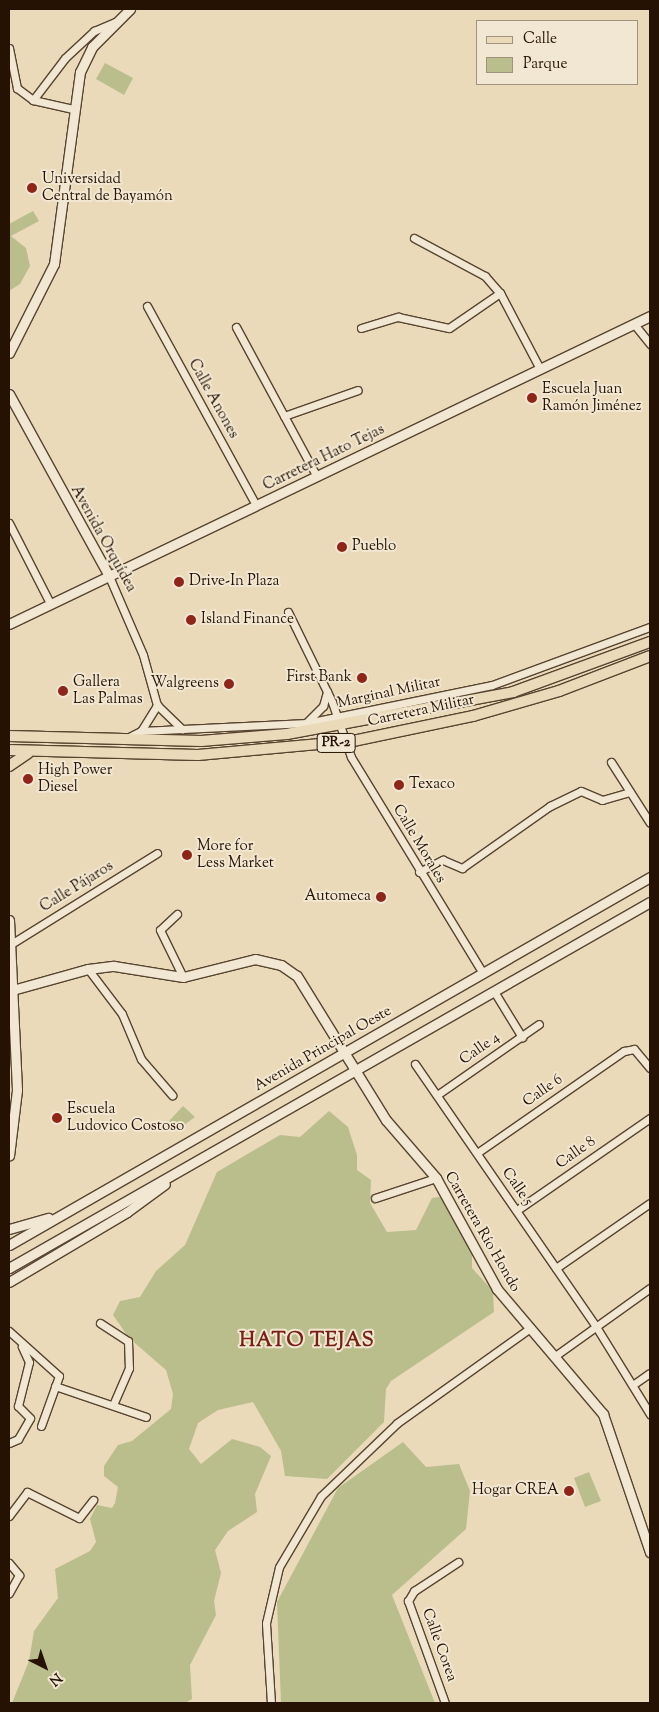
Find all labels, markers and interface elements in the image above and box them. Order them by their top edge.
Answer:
legend [477,20,639,85]
text: Calle [523,29,557,50]
text: Parque [523,54,567,75]
place label: Universidad Central de Bayamón [42,170,173,205]
marker: Universidad Central de Bayamón [26,182,38,194]
street label: Calle Anones [184,356,242,442]
place label: Escuela Juan Ramón Jiménez [542,380,641,415]
marker: Escuela Juan Ramón Jiménez [526,392,538,404]
street label: Carretera Hato Tejas [260,421,388,495]
street label: Avenida Orquídea [66,483,140,595]
place label: Pueblo [352,538,396,556]
marker: Pueblo [336,541,348,553]
place label: Drive-In Plaza [189,573,279,591]
marker: Drive-In Plaza [173,576,185,588]
place label: Island Finance [201,611,294,629]
marker: Island Finance [185,614,197,626]
place label: First Bank [286,669,352,687]
marker: First Bank [356,672,368,684]
place label: Gallera Las Palmas [73,673,143,708]
street label: Marginal Militar [336,673,442,713]
place label: Walgreens [151,675,219,693]
marker: Walgreens [223,678,235,690]
marker: Gallera Las Palmas [57,685,69,697]
street label: Carretera Militar [366,691,476,731]
road number: PR-2 [316,731,356,754]
place label: High Power Diesel [38,761,112,796]
marker: High Power Diesel [22,773,34,785]
place label: Texaco [409,776,455,794]
marker: Texaco [393,779,405,791]
street label: Calle Morales [389,801,449,887]
place label: More for Less Market [197,837,274,872]
marker: More for Less Market [181,849,193,861]
street label: Calle Pájaros [37,857,117,917]
place label: Automeca [304,888,371,906]
marker: Automeca [375,891,387,903]
street label: Avenida Principal Oeste [251,1002,395,1096]
street label: Calle 4 [457,1029,503,1069]
street label: Calle 6 [520,1071,566,1111]
place label: Escuela Ludovico Costoso [67,1100,184,1135]
marker: Escuela Ludovico Costoso [51,1112,63,1124]
street label: Calle 8 [553,1133,599,1173]
street label: Calle 5 [497,1165,537,1209]
street label: Carretera Río Hondo [440,1168,524,1296]
district label: HATO TEJAS [238,1329,376,1353]
place label: Hogar CREA [472,1482,559,1500]
marker: Hogar CREA [563,1485,575,1497]
street label: Calle Corea [417,1606,461,1684]
north arrow [20,1642,70,1692]
text: N [44,1667,66,1690]

